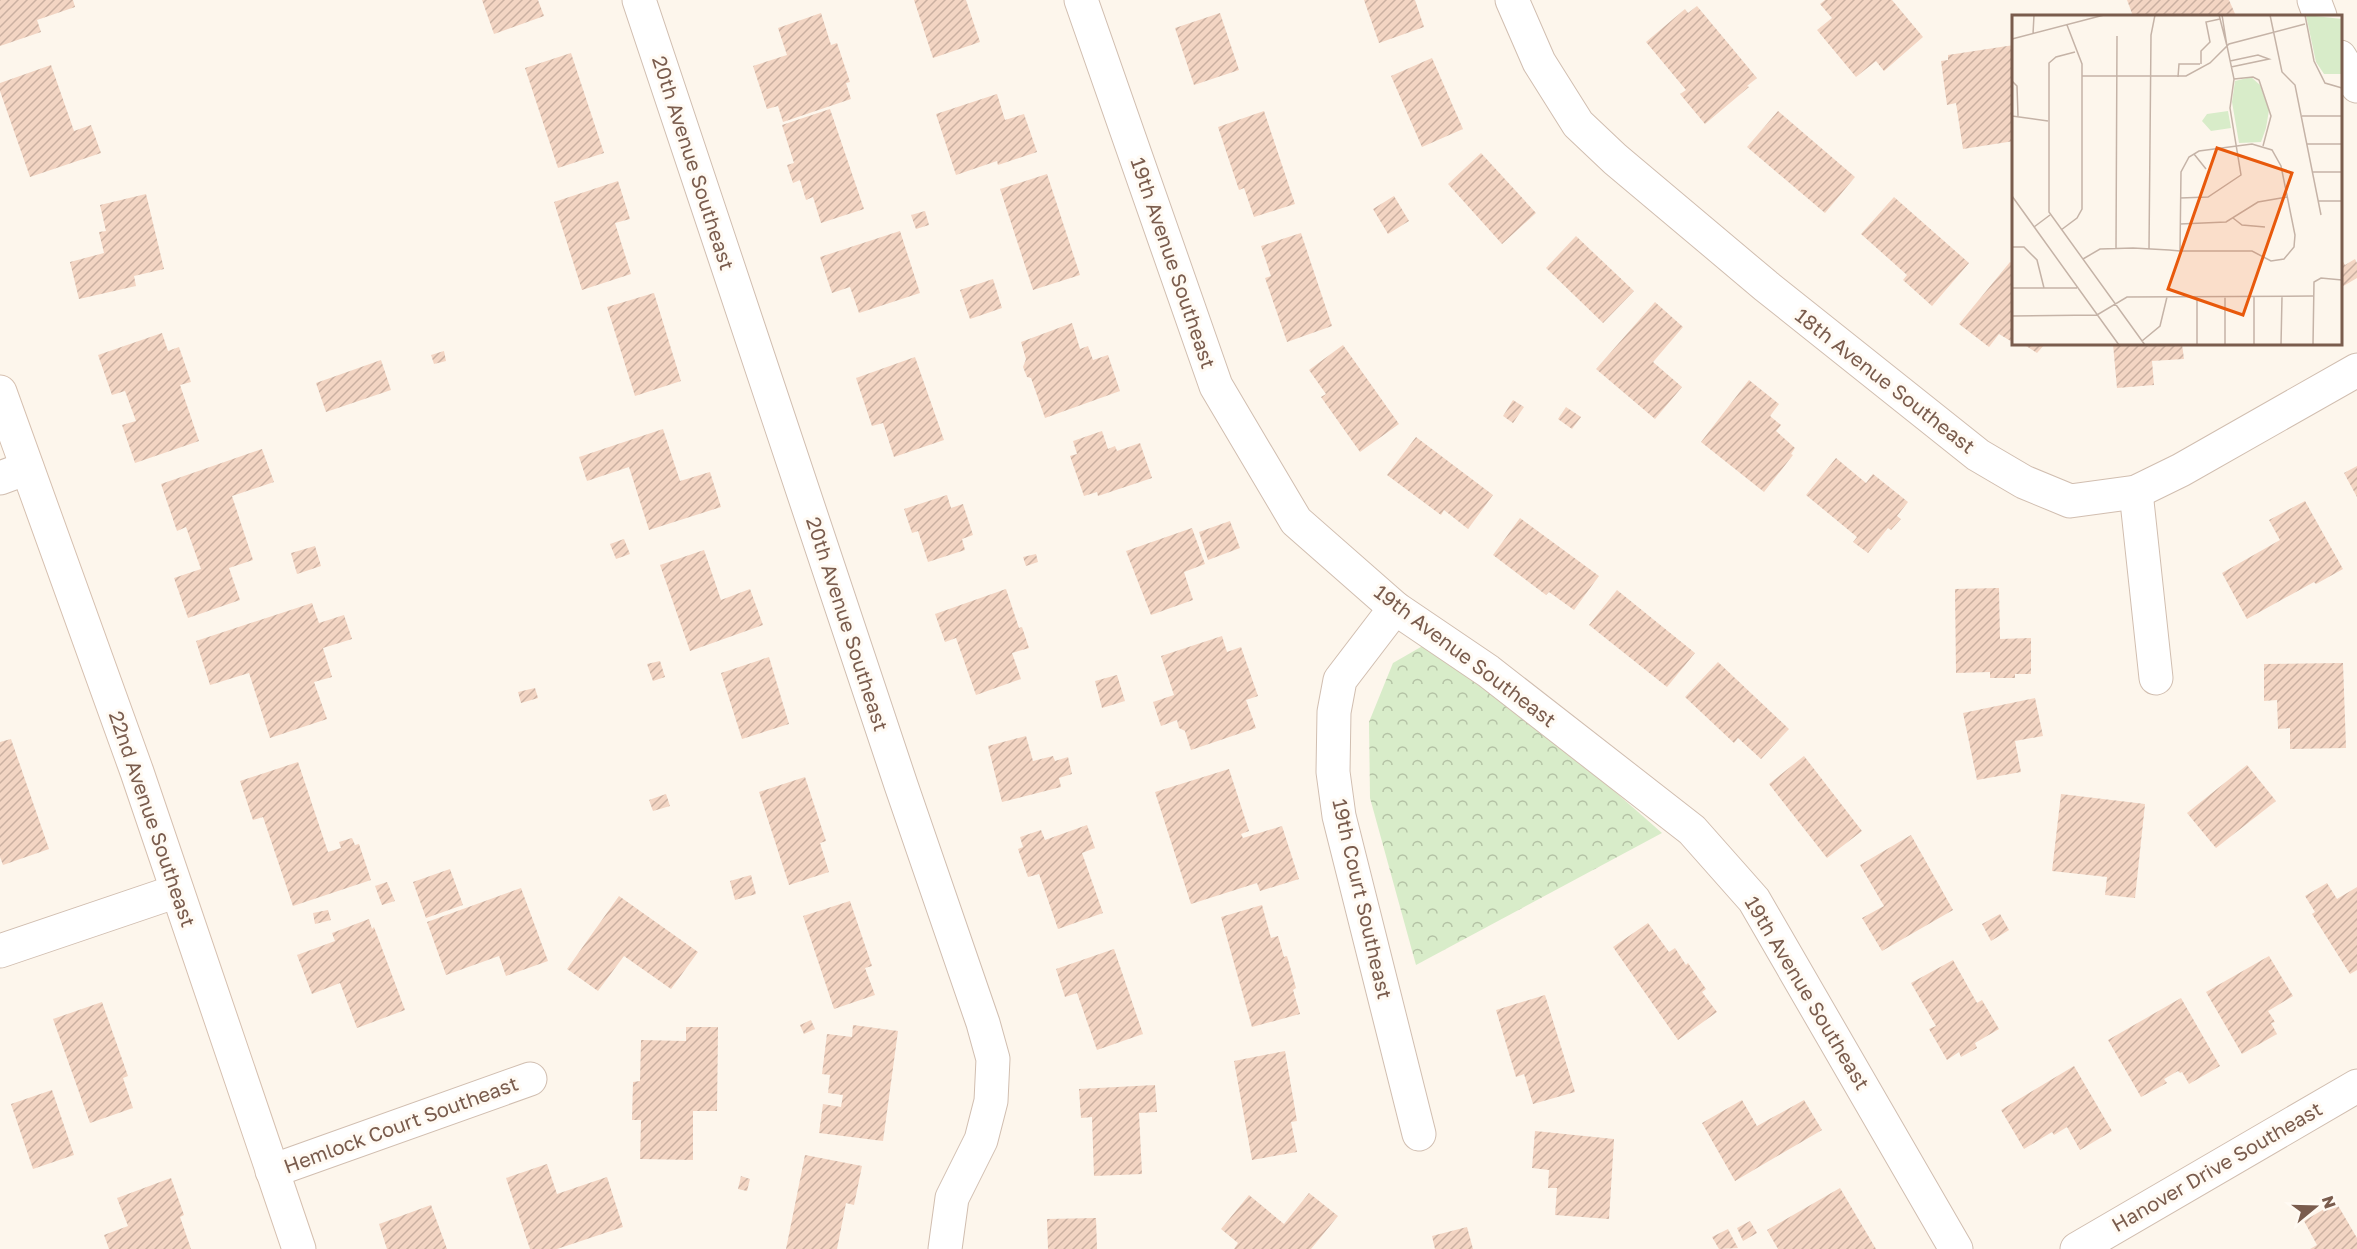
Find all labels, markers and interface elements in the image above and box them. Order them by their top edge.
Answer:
inset map [2012,15,2342,345]
street label: 20th Avenue Southeast [648,53,740,273]
street label: 19th Avenue Southeast [1127,154,1221,371]
street label: 18th Avenue Southeast [1791,303,1980,458]
street label: 20th Avenue Southeast [802,514,894,734]
street label: 19th Avenue Southeast [1370,579,1561,731]
street label: 22nd Avenue Southeast [105,707,201,930]
street label: 19th Court Southeast [1328,796,1398,1001]
street label: 19th Avenue Southeast [1741,891,1875,1094]
street label: Hemlock Court Southeast [280,1070,521,1178]
street label: Hanover Drive Southeast [2107,1096,2326,1236]
north arrow [2285,1177,2345,1237]
text: N [2318,1193,2341,1211]

